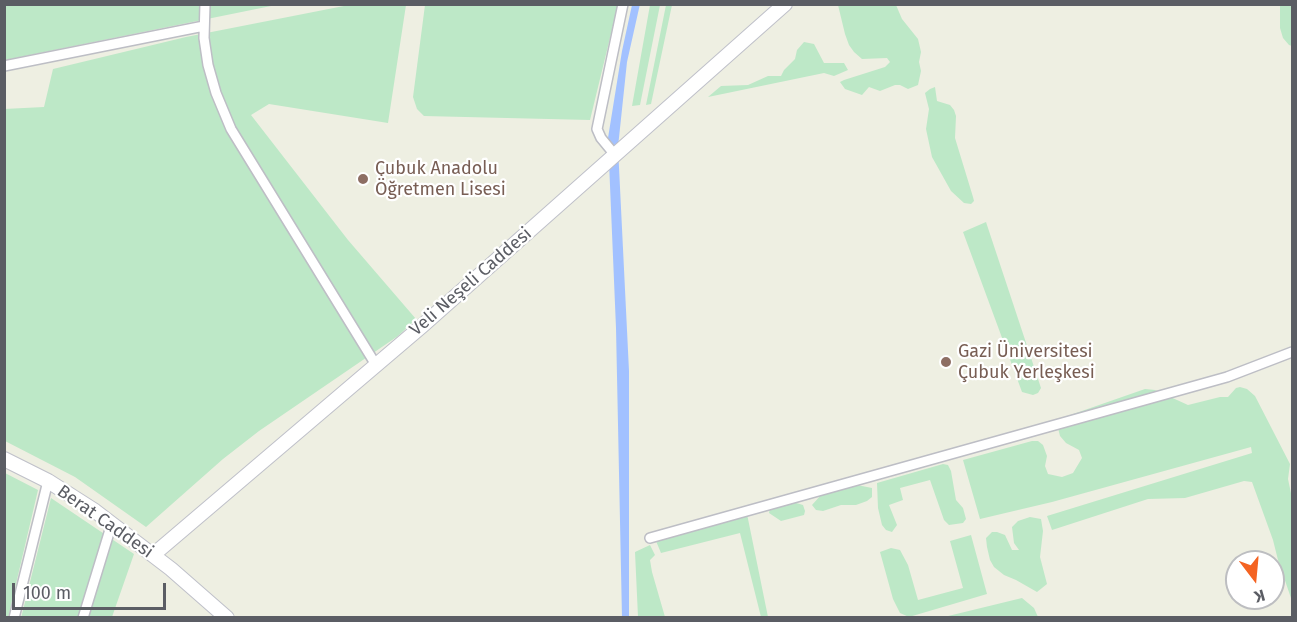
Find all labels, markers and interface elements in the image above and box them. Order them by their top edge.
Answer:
place label: Çubuk Anadolu Öğretmen Lisesi [375,158,506,201]
marker: Çubuk Anadolu Öğretmen Lisesi [356,172,370,186]
street label: Veli Neşeli Caddesi [406,223,536,341]
place label: Gazi Üniversitesi Çubuk Yerleşkesi [958,341,1095,384]
marker: Gazi Üniversitesi Çubuk Yerleşkesi [939,355,953,369]
street label: Berat Caddesi [53,481,157,563]
north arrow [1225,550,1285,610]
scale bar [15,571,170,609]
text: 100 m [23,582,71,604]
text: K [1252,585,1267,606]

